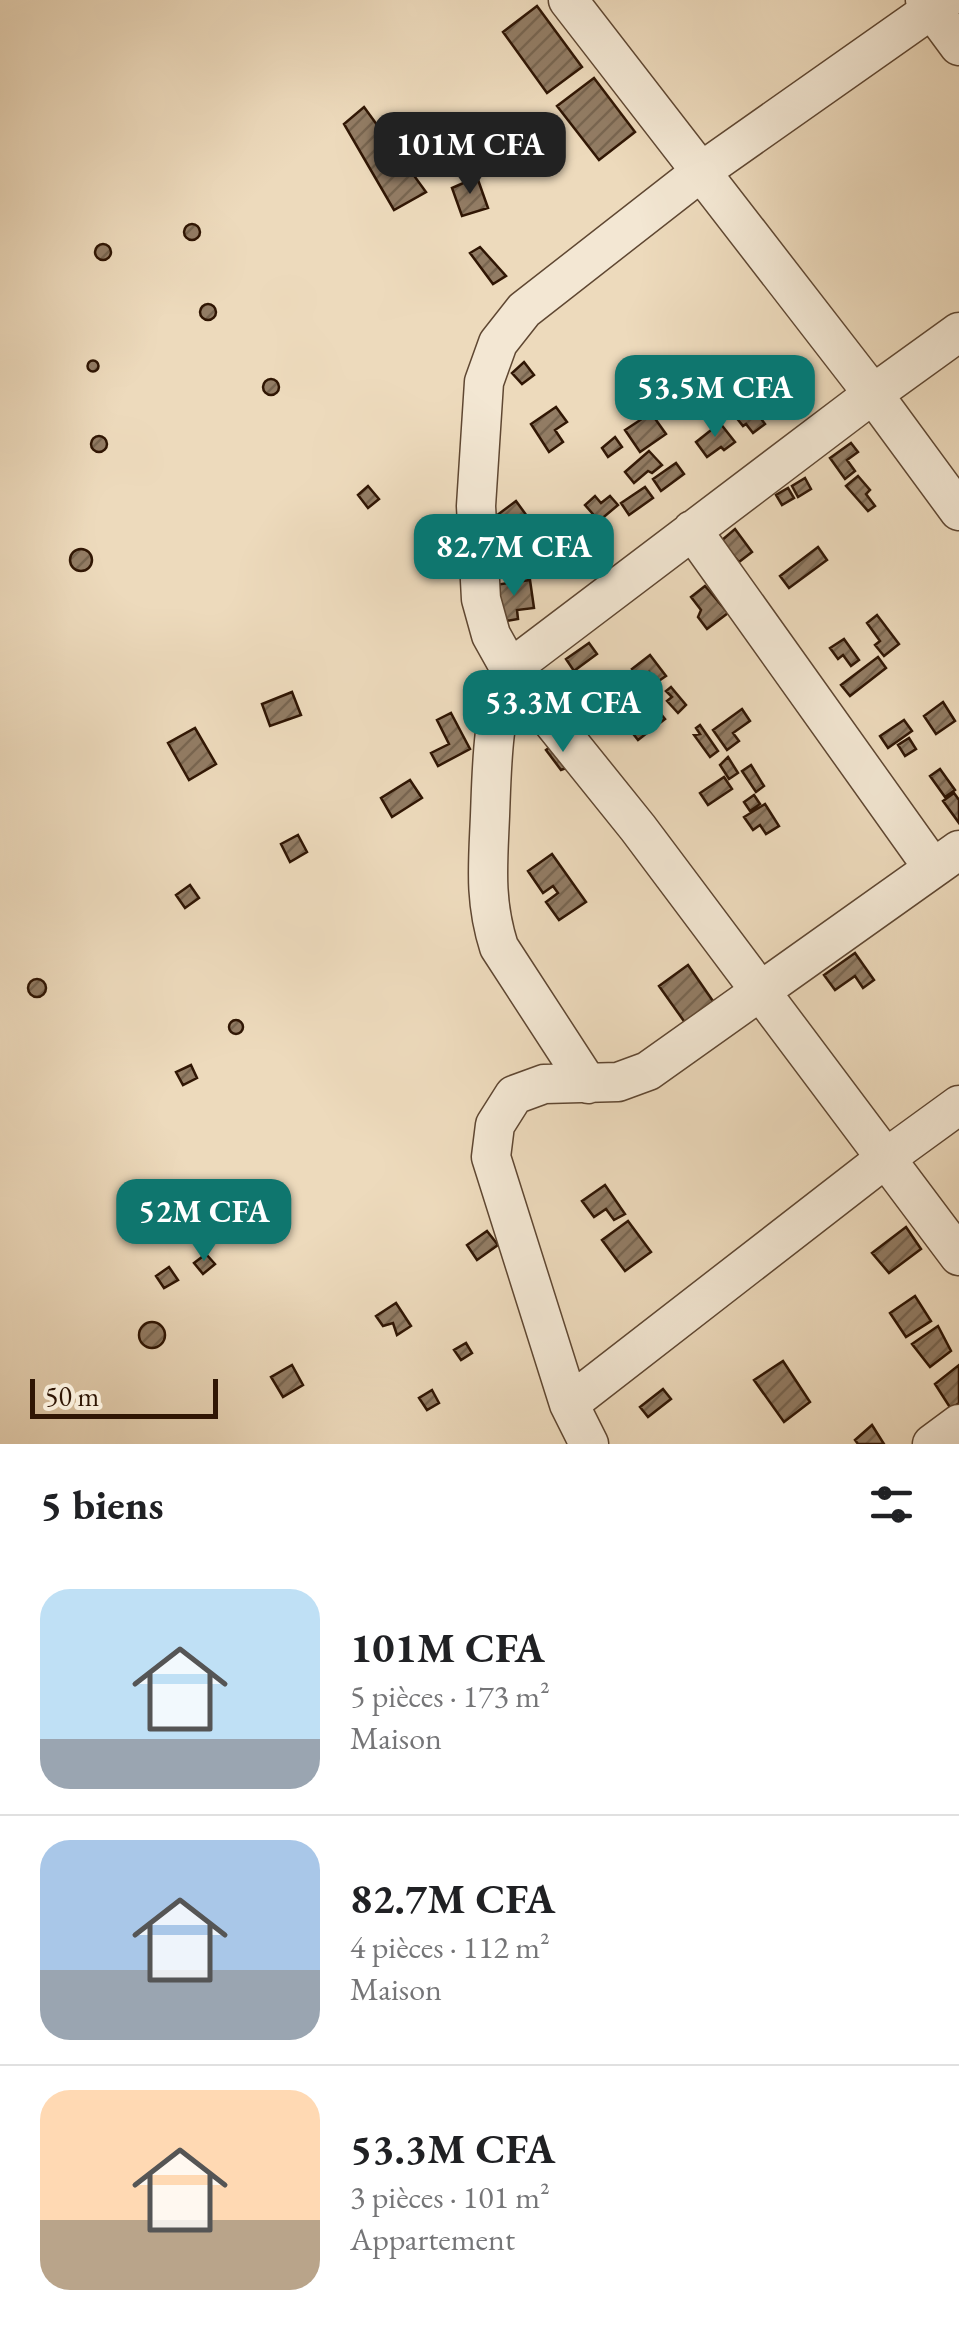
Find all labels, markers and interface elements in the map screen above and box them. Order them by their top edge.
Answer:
pin: 101M CFA [367,112,573,197]
text: 101M CFA [396,123,544,165]
pin: 53.5M CFA [601,355,829,440]
text: 53.5M CFA [637,366,793,408]
pin: 82.7M CFA [400,514,628,599]
text: 82.7M CFA [436,525,592,567]
pin: 53.3M CFA [449,670,677,755]
text: 53.3M CFA [485,681,641,723]
pin: 52M CFA [112,1179,296,1264]
text: 52M CFA [138,1190,270,1232]
scale bar [30,1374,218,1418]
text: 50 m [45,1378,99,1414]
text: 5 biens [40,1477,164,1532]
icon: filters [864,1477,919,1532]
text: 101M CFA [350,1620,545,1675]
icon: home [120,1629,240,1749]
text: 5 pièces · 173 m² [350,1675,550,1717]
text: Maison [350,1717,442,1759]
text: 82.7M CFA [350,1871,555,1926]
icon: home [120,1880,240,2000]
text: 4 pièces · 112 m² [350,1926,550,1968]
text: Maison [350,1968,442,2010]
text: 53.3M CFA [350,2121,555,2176]
icon: home [120,2130,240,2250]
text: 3 pièces · 101 m² [350,2176,550,2218]
text: Appartement [350,2218,515,2260]

